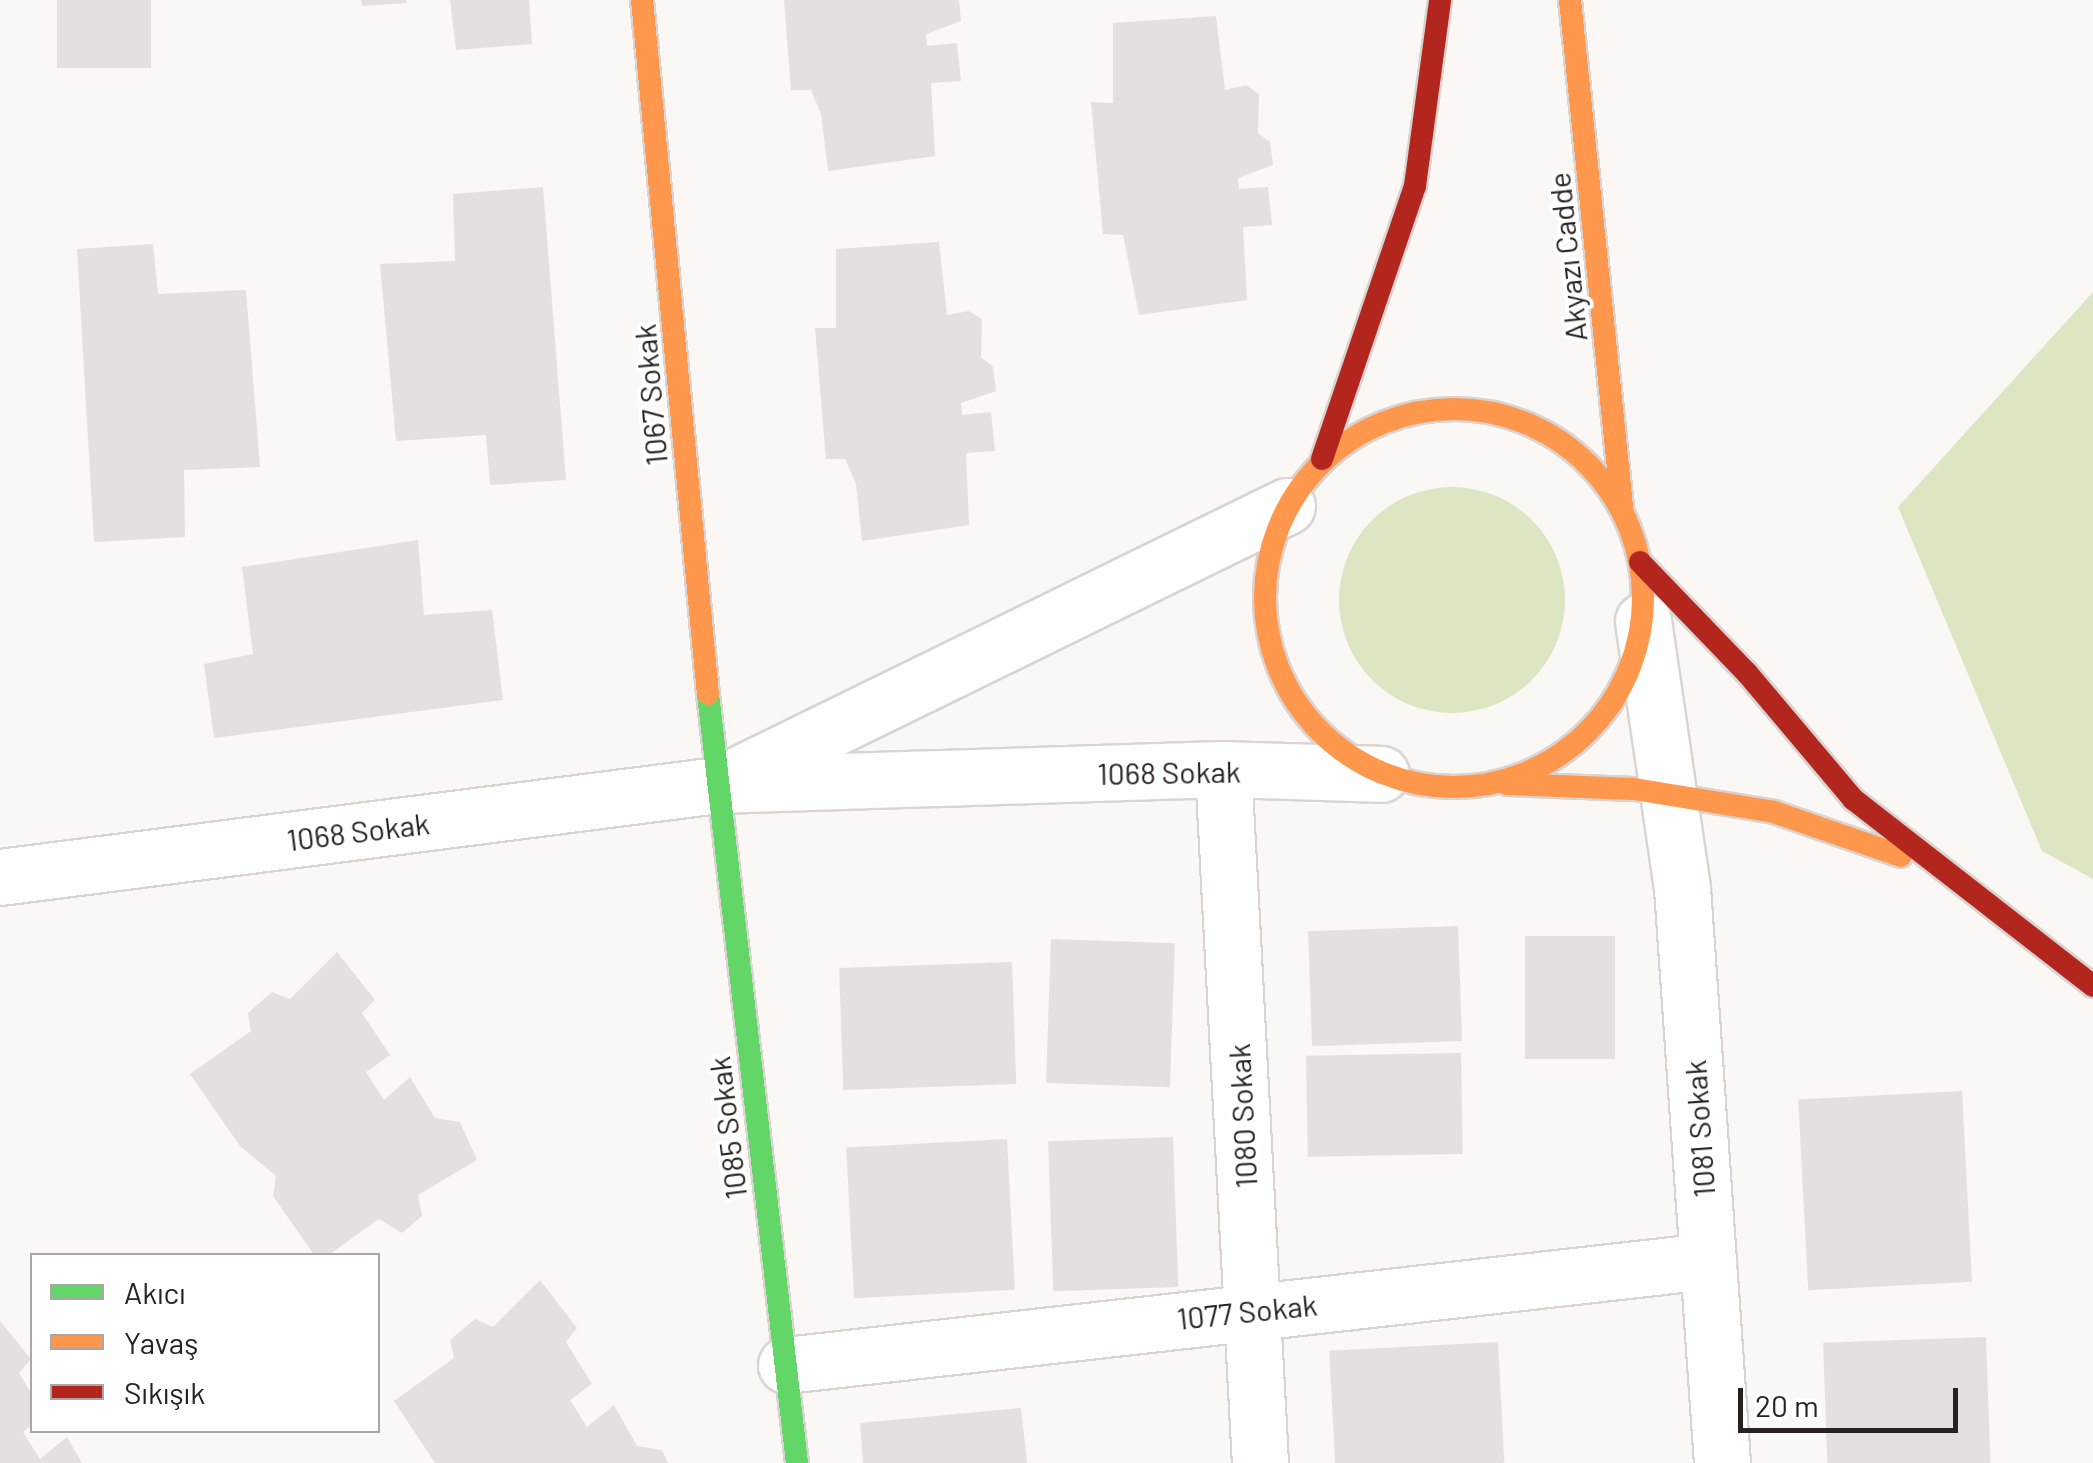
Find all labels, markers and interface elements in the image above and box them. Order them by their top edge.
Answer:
street label: Akyazı Cadde [1540,171,1594,343]
street label: 1067 Sokak [626,323,674,467]
street label: 1068 Sokak [1097,753,1241,791]
street label: 1068 Sokak [285,804,431,858]
street label: 1080 Sokak [1220,1043,1264,1189]
street label: 1085 Sokak [700,1055,754,1201]
street label: 1081 Sokak [1676,1059,1722,1199]
legend [30,1253,380,1433]
text: Akıcı [124,1274,186,1310]
street label: 1077 Sokak [1175,1286,1319,1336]
text: Yavaş [124,1324,199,1360]
scale bar [1743,1368,1963,1430]
text: Sıkışık [124,1374,205,1410]
text: 20 m [1755,1387,1819,1423]

